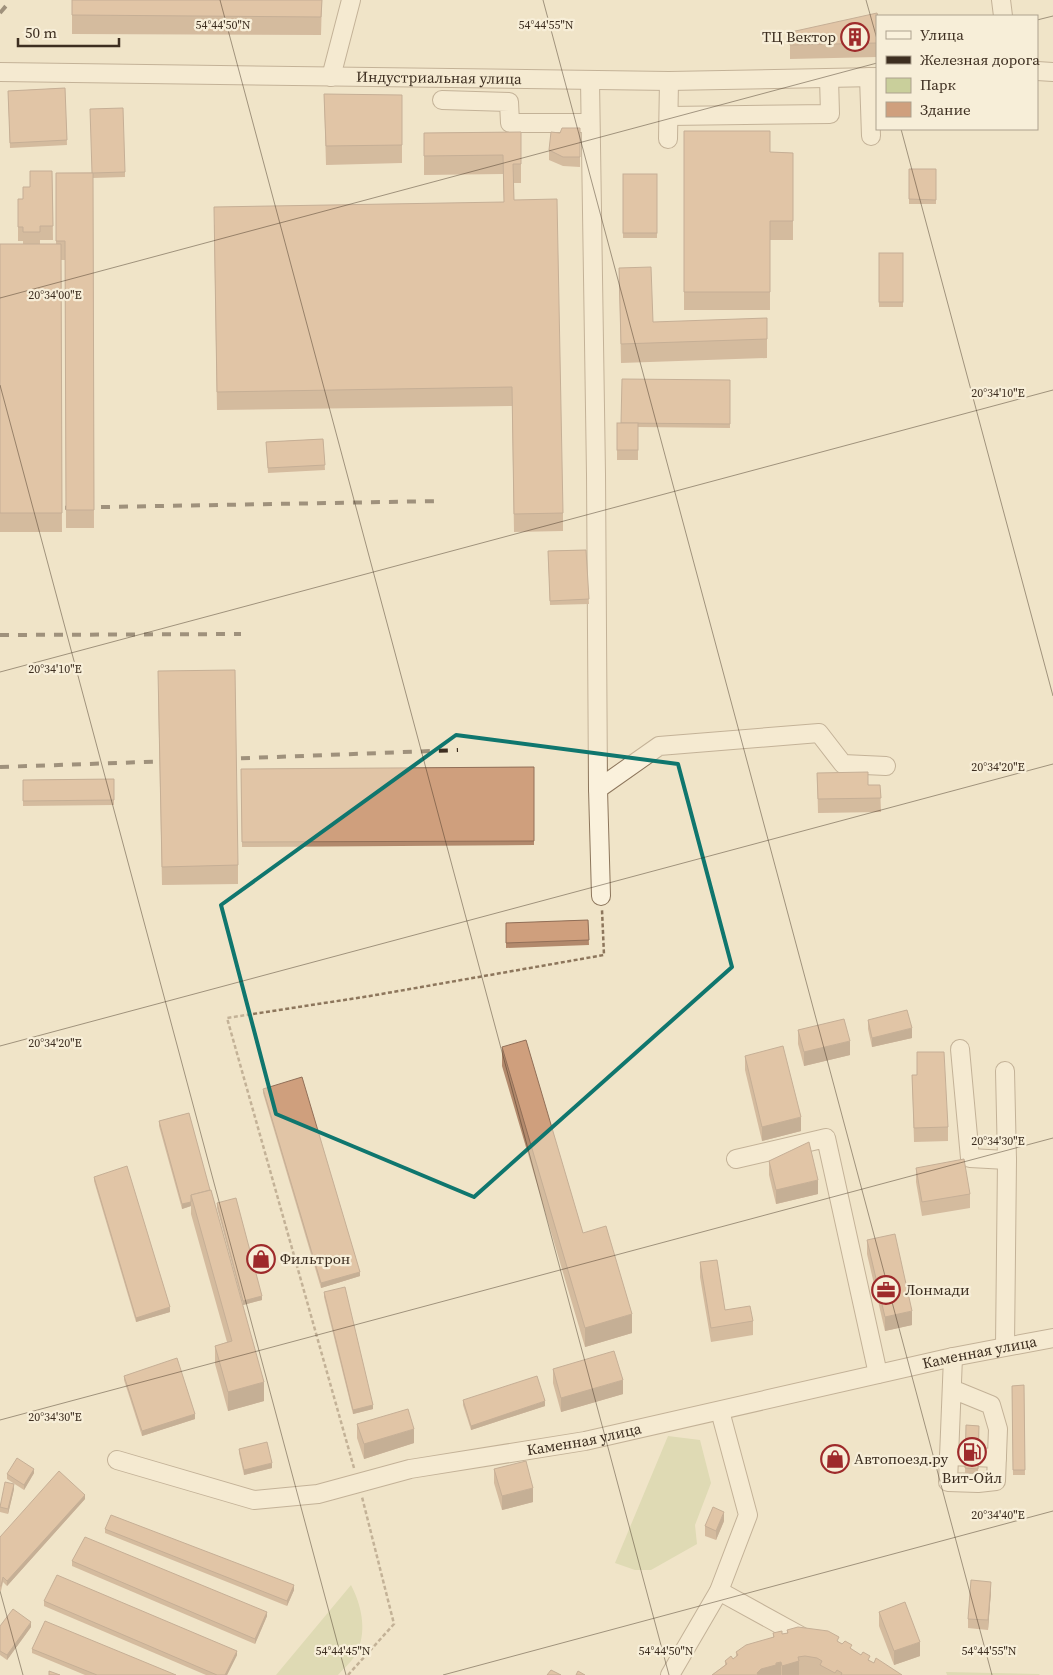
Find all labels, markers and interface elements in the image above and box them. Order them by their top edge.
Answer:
scale bar [18,15,119,47]
legend [876,15,1038,130]
text: 54°44'50"N [195,17,251,33]
text: 54°44'55"N [518,17,574,33]
text: 50 m [25,22,57,43]
building icon: ТЦ Вектор [840,22,870,52]
text: Улица [920,24,964,45]
place label: ТЦ Вектор [762,26,836,47]
text: Железная дорога [920,49,1040,70]
street label: Индустриальная улица [356,66,522,89]
text: Парк [920,74,956,95]
text: Здание [920,99,971,120]
text: 20°34'00"E [28,287,82,303]
text: 20°34'10"E [971,385,1025,401]
text: 20°34'10"E [28,661,82,677]
text: 20°34'20"E [971,759,1025,775]
text: 20°34'20"E [28,1035,82,1051]
text: 20°34'30"E [971,1133,1025,1149]
shop icon: Фильтрон [246,1244,276,1274]
place label: Фильтрон [280,1248,350,1269]
office icon: Лонмади [871,1275,901,1305]
place label: Лонмади [905,1279,970,1300]
street label: Каменная улица [920,1330,1039,1374]
text: 20°34'30"E [28,1409,82,1425]
street label: Каменная улица [525,1417,644,1460]
fuel station icon: Вит-Ойл [957,1437,987,1467]
shop icon: Автопоезд.ру [820,1444,850,1474]
place label: Автопоезд.ру [854,1448,949,1469]
place label: Вит-Ойл [942,1467,1002,1488]
text: 20°34'40"E [971,1507,1025,1523]
text: 54°44'45"N [315,1643,371,1659]
text: 54°44'50"N [638,1643,694,1659]
text: 54°44'55"N [961,1643,1017,1659]

